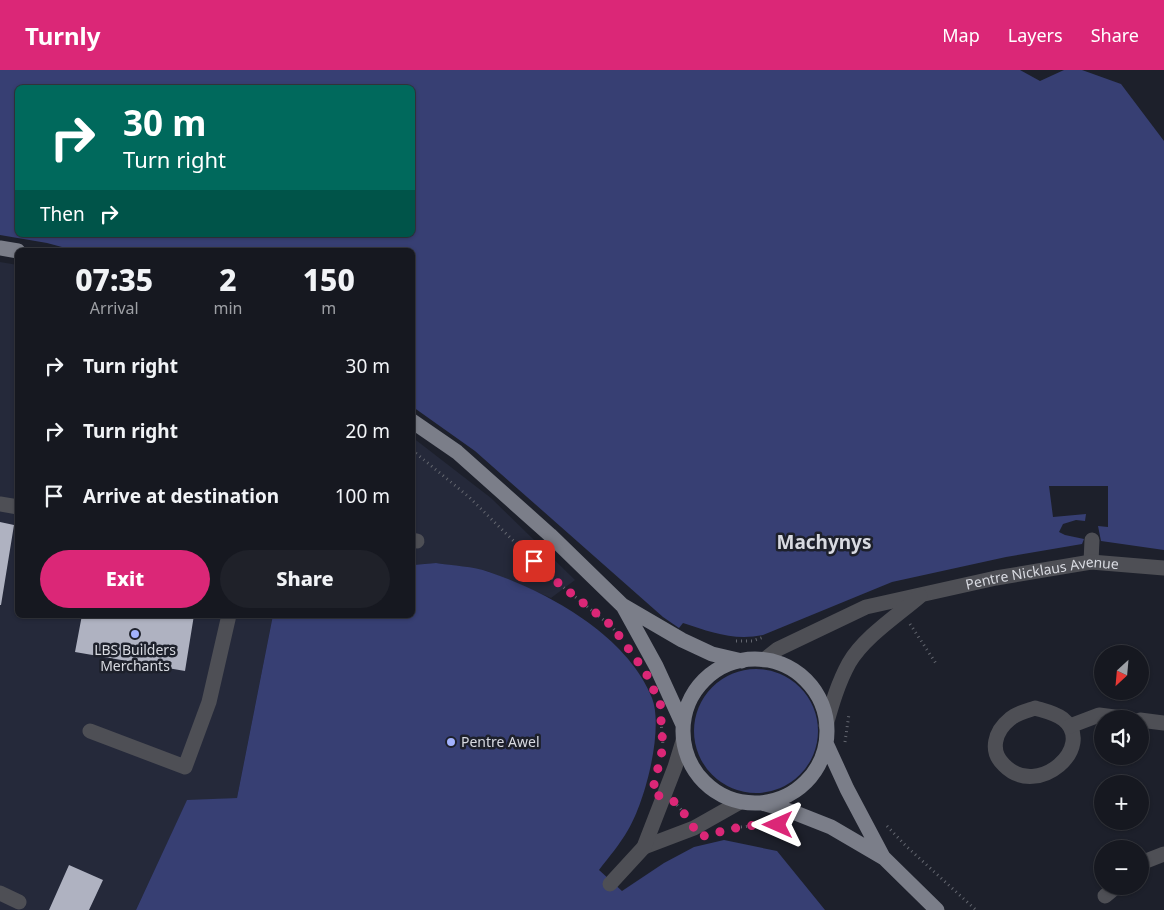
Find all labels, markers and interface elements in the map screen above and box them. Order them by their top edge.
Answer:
text: Turnly [25,19,100,52]
text: Map [942,23,980,47]
text: Layers [1008,23,1063,47]
text: Share [1091,23,1139,47]
text: 30 m [123,99,206,146]
icon: right [40,105,105,170]
text: Turn right [123,144,226,174]
icon: right [95,200,123,228]
text: Then [40,201,85,227]
text: 07:35 [75,259,153,300]
text: 2 [219,259,237,300]
text: 150 [303,259,355,300]
text: Arrival [90,297,139,319]
text: min [213,297,242,319]
text: m [321,297,336,319]
icon: right [40,352,68,380]
text: Turn right [83,353,178,379]
text: 30 m [346,353,390,379]
icon: right [40,417,68,445]
text: Turn right [83,418,178,444]
text: 20 m [346,418,390,444]
icon: arrive [40,482,68,510]
text: Arrive at destination [83,483,279,509]
text: 100 m [335,483,390,509]
district label: Machynys [776,529,872,555]
pin [513,540,555,582]
icon: arrive [520,547,548,575]
button: Exit [40,550,210,608]
button: Share [220,550,390,608]
street label: Pentre Nicklaus Avenue [963,552,1120,594]
marker: LBS Builders Merchants [129,628,141,640]
place label: LBS Builders Merchants [94,640,176,675]
north arrow [1094,645,1149,700]
map controls [1094,645,1149,895]
button: sound [1094,710,1149,765]
place label: Pentre Awel [461,732,540,751]
marker: Pentre Awel [445,736,457,748]
button: + [1094,775,1149,830]
position arrow [751,798,803,850]
button: − [1094,840,1149,895]

